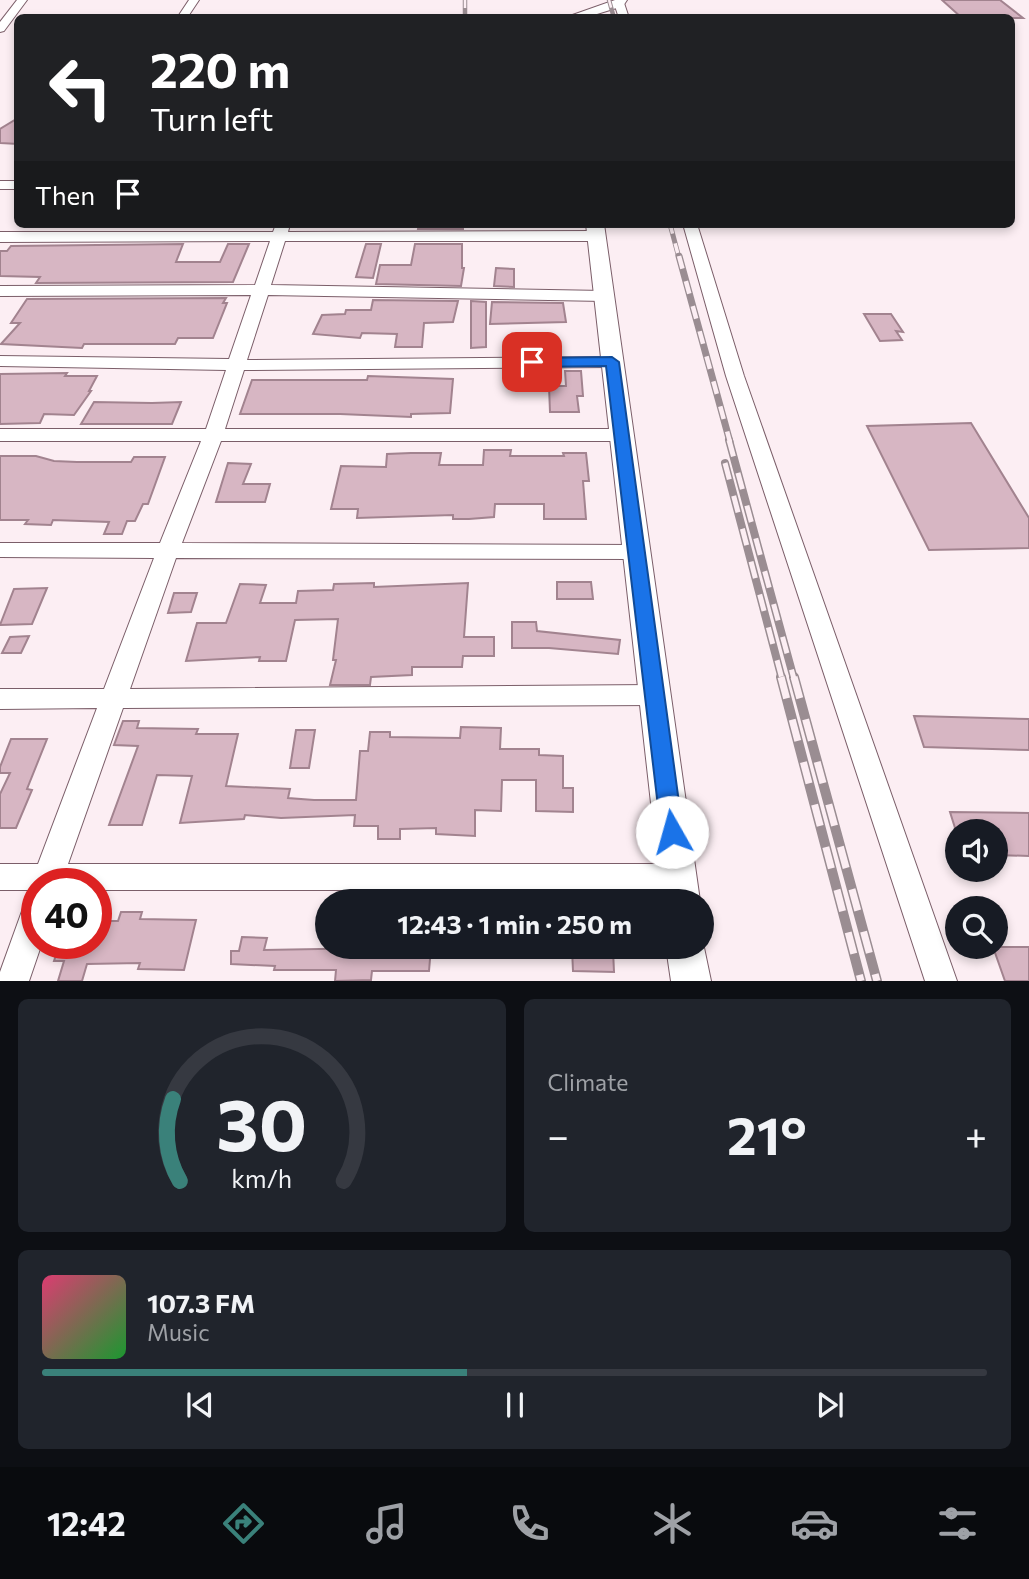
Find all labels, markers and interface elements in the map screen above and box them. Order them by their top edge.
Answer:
text: 220 m [150,38,290,98]
icon: left [35,42,126,133]
text: Turn left [150,98,274,138]
icon: arrive [109,175,147,213]
text: Then [35,179,95,210]
pin [502,332,562,392]
icon: arrive [513,343,551,381]
position arrow [635,795,709,869]
map controls [945,819,1008,959]
button: sound [945,819,1008,882]
speed limit sign: 40 [21,868,112,959]
button: search [945,896,1008,959]
text: 12:43 · 1 min · 250 m [397,908,632,939]
text: Climate [548,1068,629,1096]
text: 30 [216,1078,307,1167]
text: 21° [727,1102,807,1166]
text: − [548,1111,569,1158]
text: + [965,1111,987,1158]
text: km/h [231,1163,292,1193]
text: 107.3 FM [147,1287,255,1318]
text: Music [147,1318,210,1346]
icon: previous [181,1386,219,1424]
icon: pause [496,1386,534,1424]
icon: next [811,1386,849,1424]
icon: directions [219,1499,268,1548]
icon: music [362,1499,411,1548]
icon: phone [505,1499,554,1548]
icon: climate [648,1499,697,1548]
icon: car [790,1499,839,1548]
icon: filters [933,1499,982,1548]
text: 12:42 [47,1503,126,1543]

